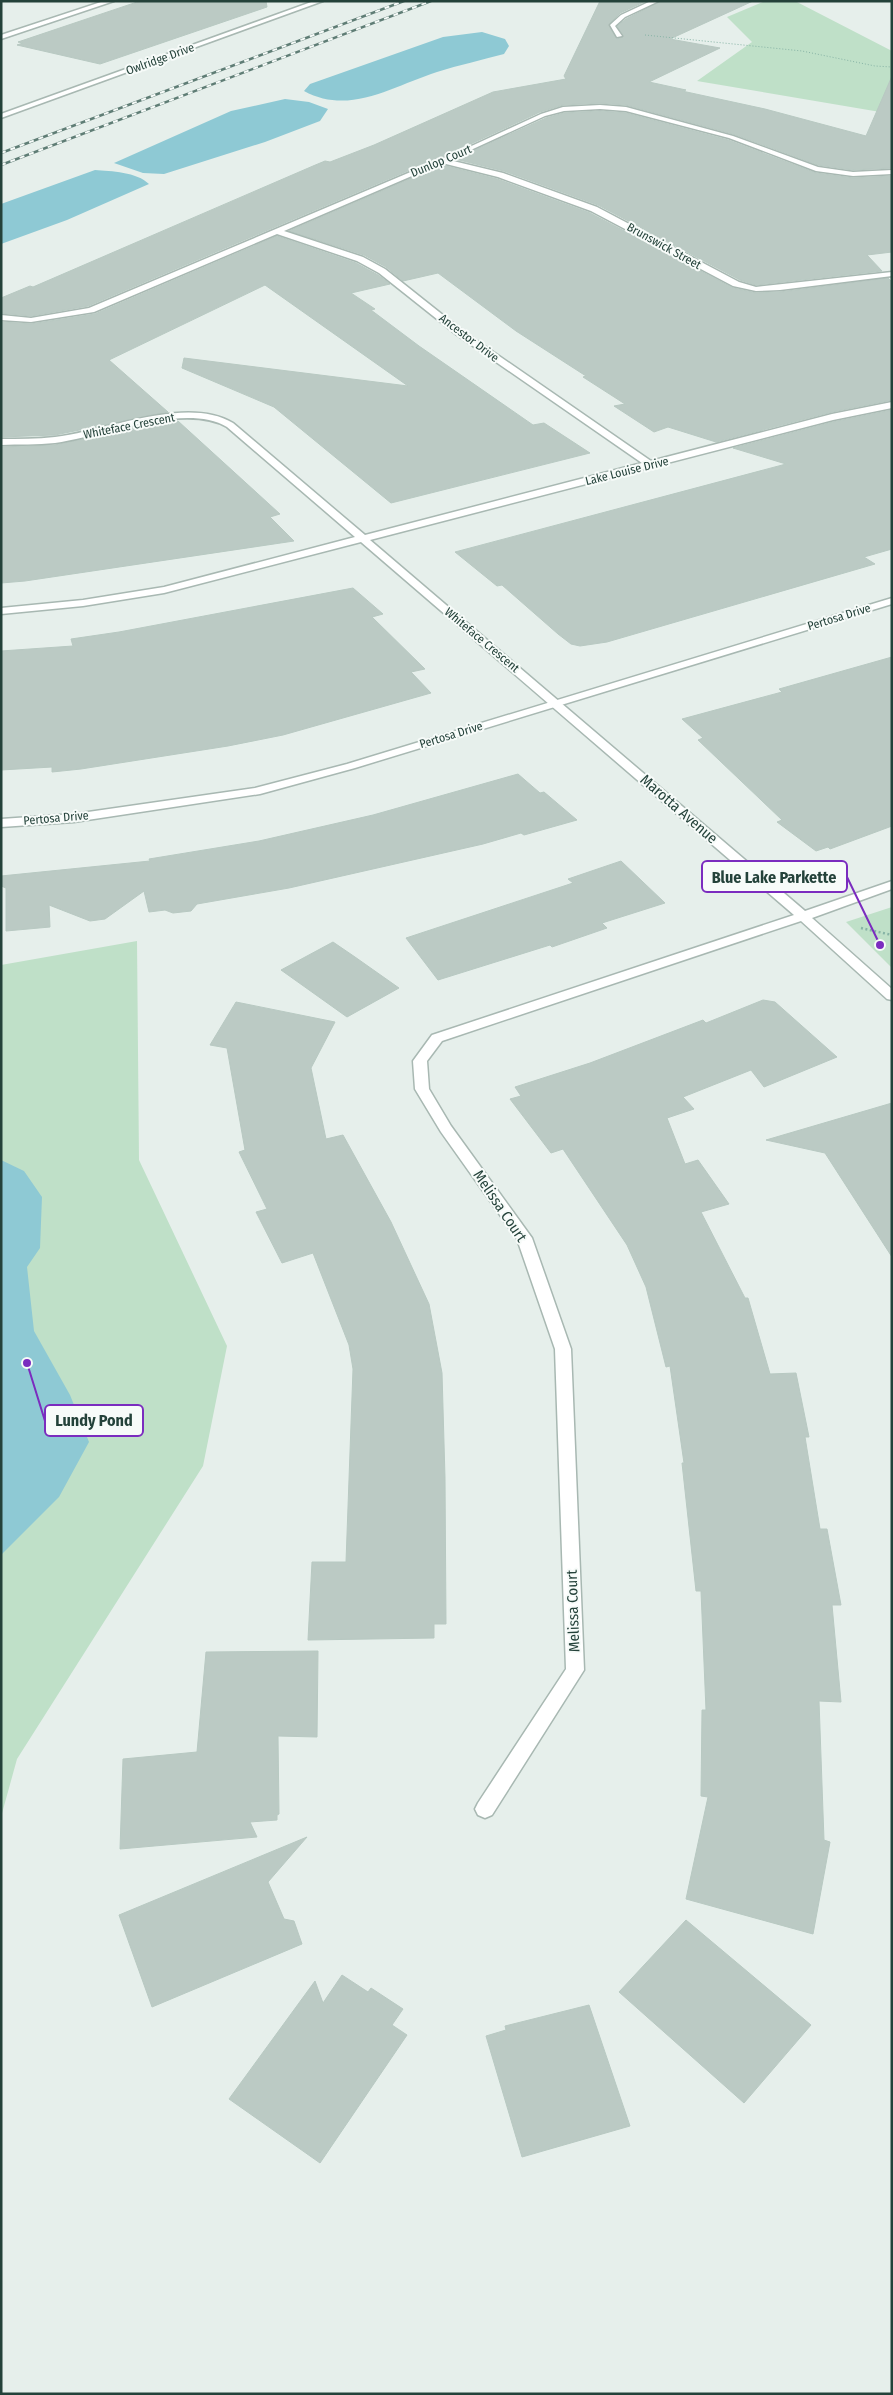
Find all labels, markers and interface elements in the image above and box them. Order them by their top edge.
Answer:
street label: Owlridge Drive [124,40,196,78]
street label: Dunlop Court [408,142,474,180]
street label: Brunswick Street [625,220,703,272]
street label: Ancestor Drive [436,311,502,365]
street label: Whiteface Crescent [82,410,176,442]
street label: Lake Louise Drive [584,454,670,488]
street label: Pertosa Drive [806,601,872,633]
street label: Whiteface Crescent [442,605,522,675]
street label: Pertosa Drive [418,719,484,751]
street label: Marotta Avenue [637,771,721,847]
street label: Pertosa Drive [23,808,89,828]
callout: Blue Lake Parkette [702,861,847,892]
text: Blue Lake Parkette [712,868,836,887]
street label: Melissa Court [469,1167,531,1245]
callout: Lundy Pond [45,1405,143,1436]
text: Lundy Pond [55,1411,133,1430]
street label: Melissa Court [563,1569,583,1653]

